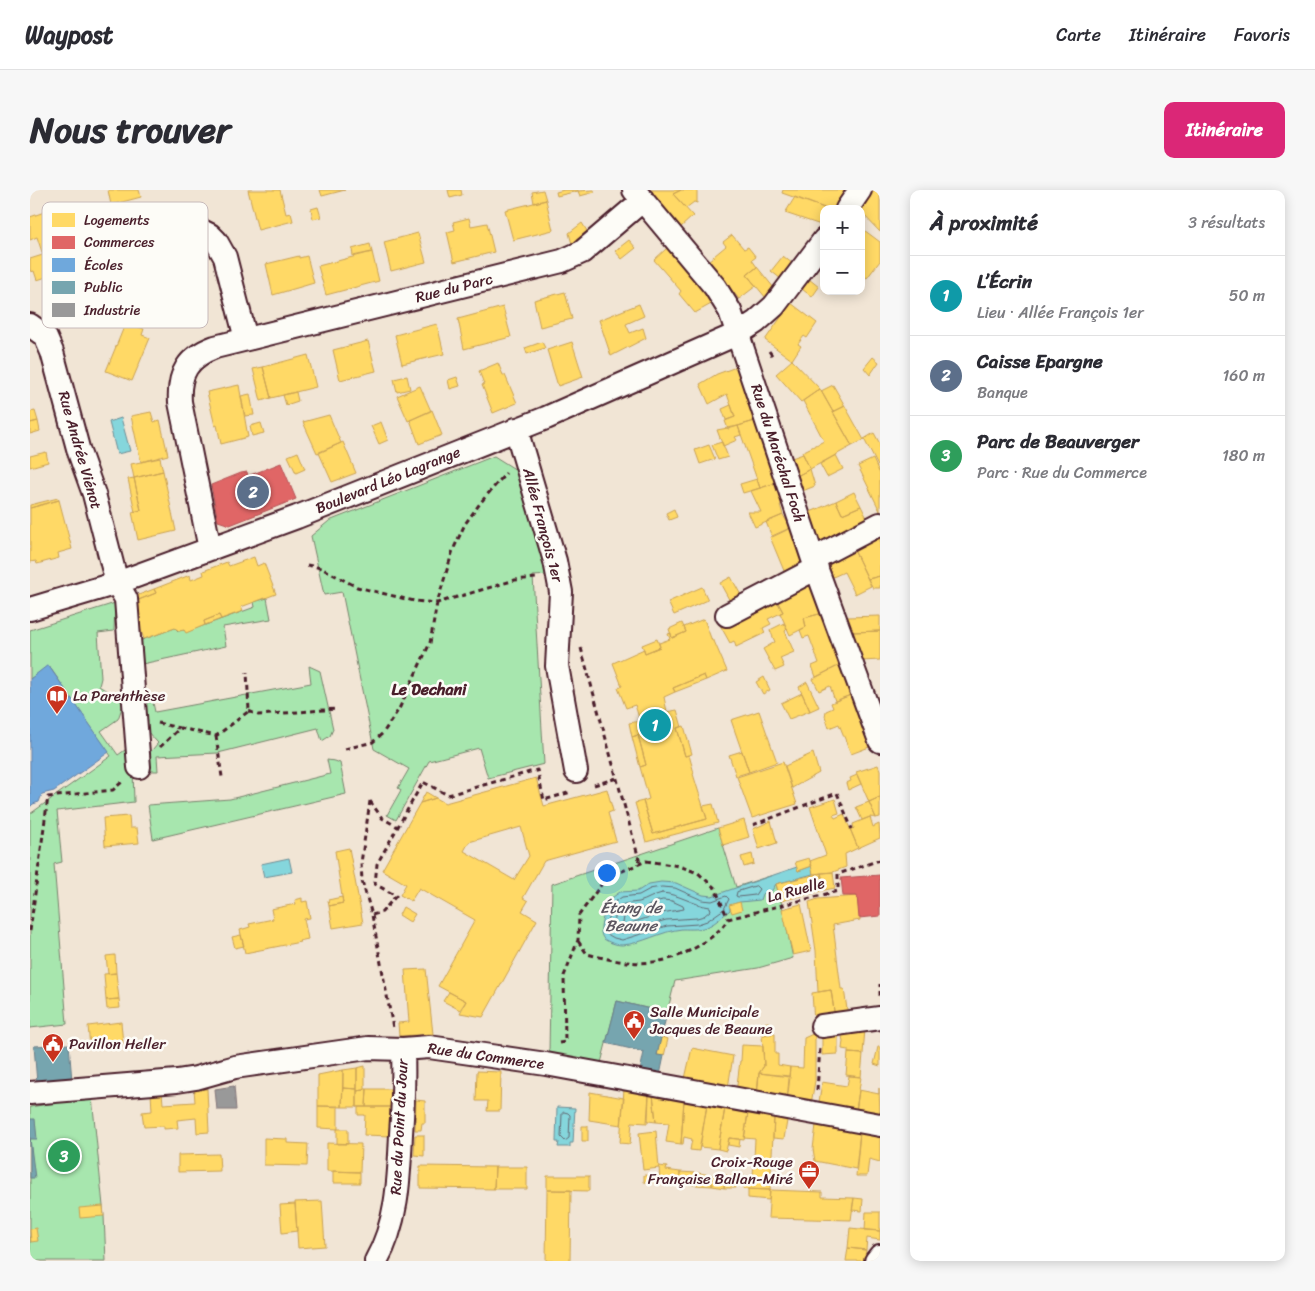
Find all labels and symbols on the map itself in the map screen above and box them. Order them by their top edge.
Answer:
legend [42,202,208,328]
text: Logements [84,208,150,233]
text: Commerces [84,230,155,255]
text: Écoles [84,253,123,278]
street label: Rue du Parc [413,266,496,310]
text: Public [84,275,123,300]
text: Industrie [83,298,140,323]
street label: Rue du Maréchal Foch [743,380,813,526]
street label: Rue Andrée Viénot [51,388,109,513]
street label: Boulevard Léo Lagrange [312,439,465,521]
street label: Allée François 1er [515,464,571,586]
pin: 2 [237,473,269,511]
district label: Le Dechani [391,675,468,704]
place label: La Parenthèse [73,683,166,709]
library icon: La Parenthèse [45,684,69,715]
pin: 1 [639,706,671,744]
your location [594,860,620,886]
street label: La Ruelle [764,870,828,910]
water label: Étang de Beaune [600,893,663,940]
place label: Salle Municipale Jacques de Beaune [649,999,773,1042]
public building icon: Salle Municipale Jacques de Beaune [622,1009,646,1040]
place label: Pavillon Heller [69,1031,166,1057]
public building icon: Pavillon Heller [41,1032,65,1063]
street label: Rue du Commerce [426,1035,546,1077]
street label: Rue du Point du Jour [382,1057,416,1196]
pin: 3 [48,1137,80,1175]
place label: Croix-Rouge Française Ballan-Miré [648,1149,793,1192]
office icon: Croix-Rouge Française Ballan-Miré [797,1159,821,1190]

